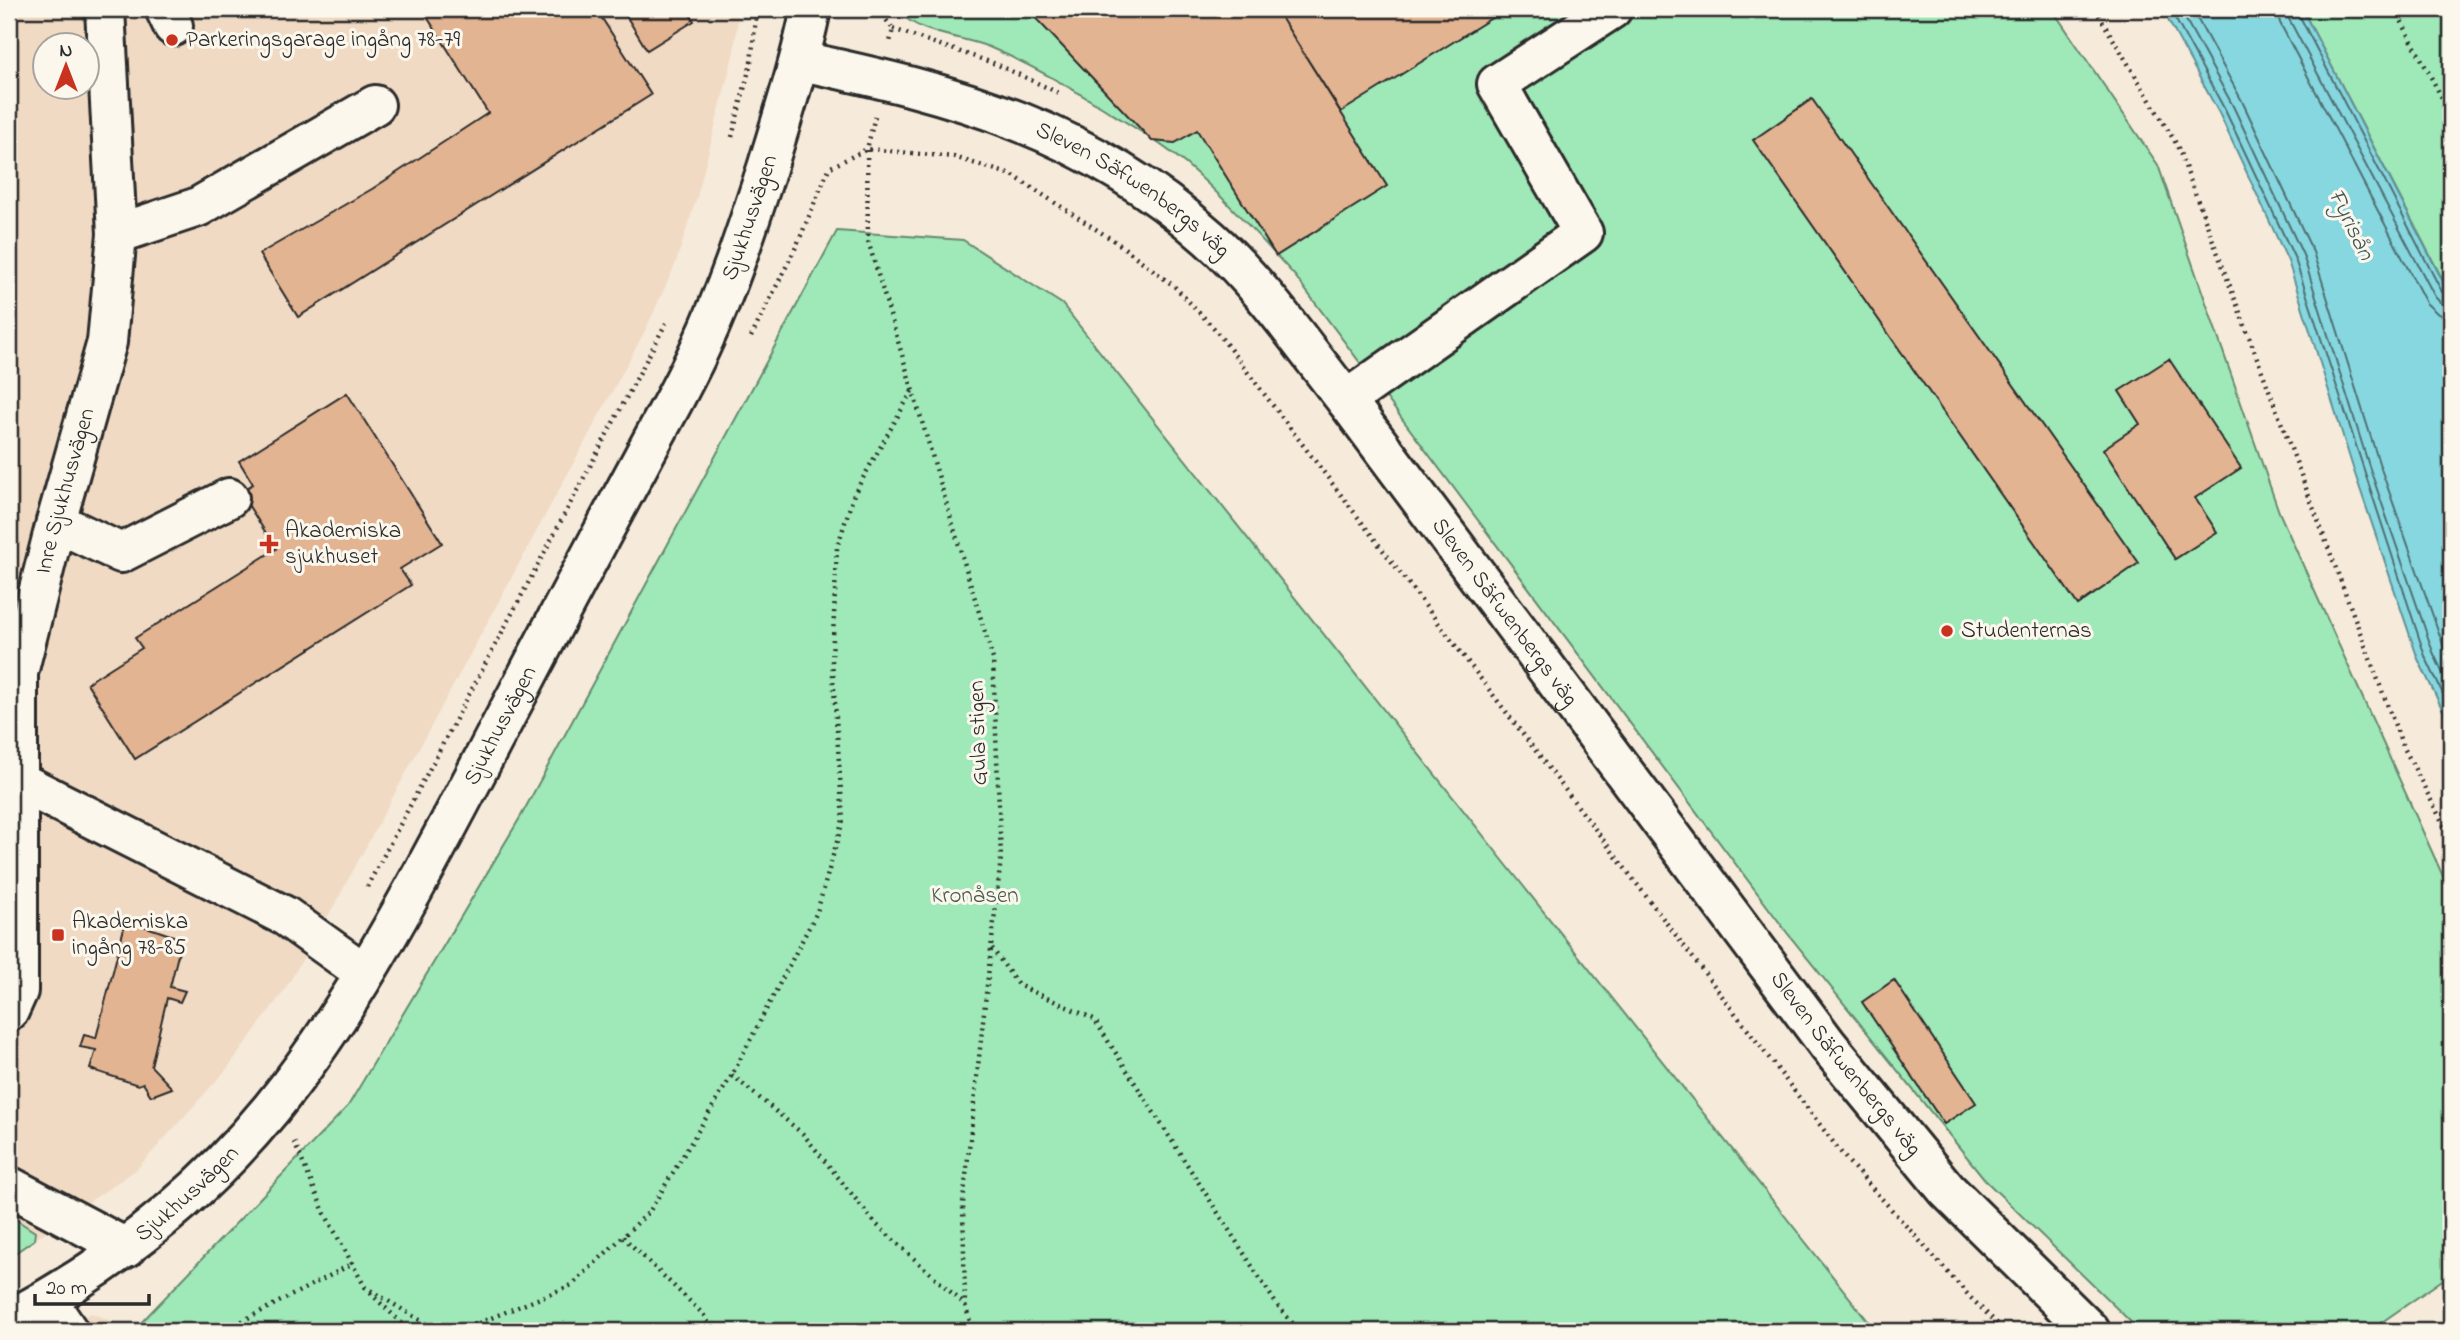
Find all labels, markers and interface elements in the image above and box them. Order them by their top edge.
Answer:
place label: Parkeringsgarage ingång 78-79 [186,24,460,58]
north arrow [32,32,102,102]
marker: Parkeringsgarage ingång 78-79 [164,32,180,48]
text: N [60,38,73,65]
street label: Sleven Säfwenbergs väg [1030,114,1238,267]
street label: Sjukhusvägen [713,151,787,285]
water label: Fyrisån [2318,183,2383,268]
street label: Inre Sjukhusvägen [27,404,104,577]
street label: Sleven Säfwenbergs väg [1423,511,1586,714]
place label: Akademiska sjukhuset [285,515,401,574]
marker: Akademiska sjukhuset [259,534,279,554]
place label: Studenternas [1961,615,2092,648]
marker: Studenternas [1939,623,1955,639]
street label: Sjukhusvägen [456,660,546,791]
street label: Gula stigen [961,680,998,786]
park label: Kronåsen [931,880,1019,913]
place label: Akademiska ingång 78-85 [72,906,188,966]
marker: Akademiska ingång 78-85 [50,927,66,943]
street label: Sleven Säfwenbergs väg [1762,964,1929,1164]
street label: Sjukhusvägen [128,1138,247,1250]
scale bar [35,1263,149,1307]
text: 20 m [46,1274,87,1304]

